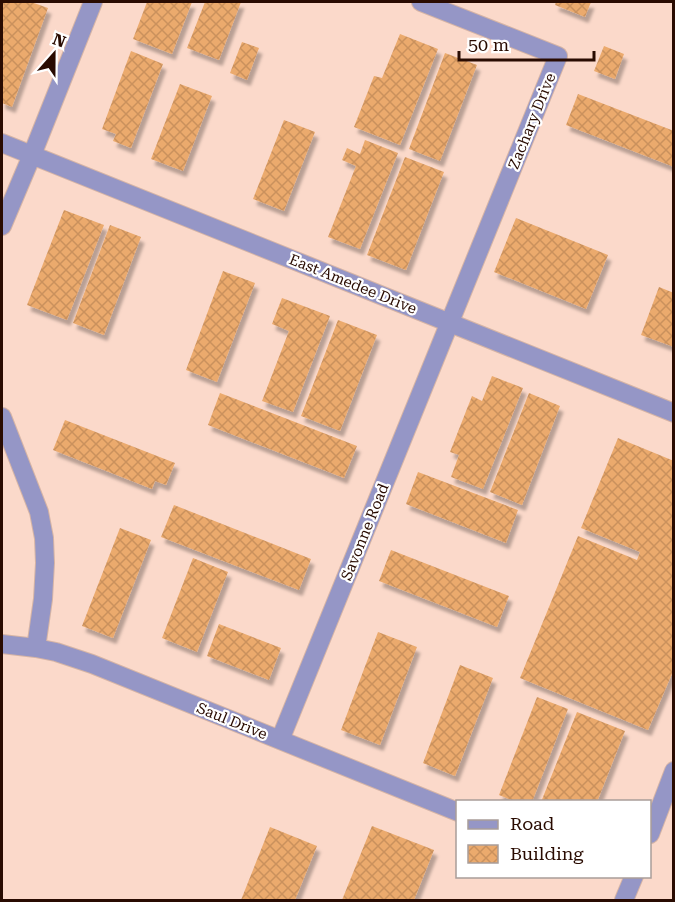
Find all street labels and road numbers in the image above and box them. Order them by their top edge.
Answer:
street label: Zachary Drive [505,70,559,172]
street label: East Amedee Drive [287,250,419,318]
street label: Savonne Road [337,481,393,583]
street label: Saul Drive [194,699,270,743]

